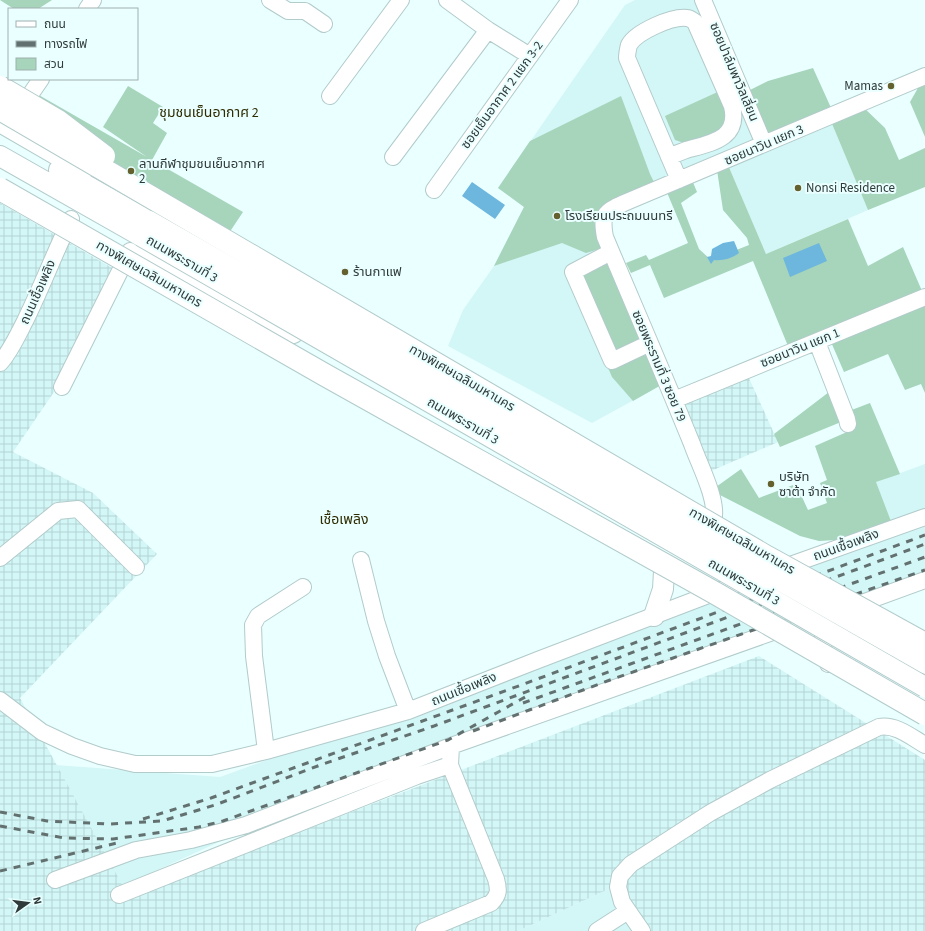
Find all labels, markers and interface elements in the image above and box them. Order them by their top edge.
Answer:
legend [8,8,138,80]
text: ถนน [44,16,66,33]
street label: ซอยปาล์มพาวิลเลี่ยน [705,19,764,124]
text: ทางรถไฟ [44,36,87,53]
street label: ซอยเย็นอากาศ 2 แยก 3-2 [457,37,547,153]
text: สวน [44,56,64,73]
place label: Mamas [844,77,884,95]
marker: Mamas [886,81,896,91]
district label: ชุมชนเย็นอากาศ 2 [159,103,259,123]
street label: ซอยนาวิน แยก 3 [722,120,806,170]
place label: ลานกีฬาชุมชนเย็นอากาศ 2 [139,155,265,188]
marker: ลานกีฬาชุมชนเย็นอากาศ 2 [126,166,136,176]
place label: Nonsi Residence [806,179,895,197]
marker: Nonsi Residence [793,183,803,193]
place label: โรงเรียนประถมนนทรี [565,207,673,225]
marker: โรงเรียนประถมนนทรี [552,211,562,221]
street label: ถนนพระรามที่ 3 [143,230,222,287]
street label: ทางพิเศษเฉลิมมหานคร [93,236,205,312]
street label: ถนนเชื้อเพลิง [15,256,60,327]
place label: ร้านกาแฟ [353,263,402,281]
marker: ร้านกาแฟ [340,267,350,277]
street label: ซอยพระรามที่ 3 ซอย 79 [627,307,692,424]
street label: ซอยนาวิน แยก 1 [758,324,842,372]
street label: ทางพิเศษเฉลิมมหานคร [406,340,518,416]
street label: ถนนพระรามที่ 3 [424,392,503,449]
place label: บริษัท ซาต้า จำกัด [779,468,836,501]
marker: บริษัท ซาต้า จำกัด [766,479,776,489]
street label: ทางพิเศษเฉลิมมหานคร [686,503,798,579]
district label: เชื้อเพลิง [320,509,368,530]
street label: ถนนเชื้อเพลิง [810,524,882,565]
street label: ถนนพระรามที่ 3 [705,553,784,610]
street label: ถนนเชื้อเพลิง [428,667,499,710]
north arrow [8,883,48,923]
text: N [29,895,45,906]

